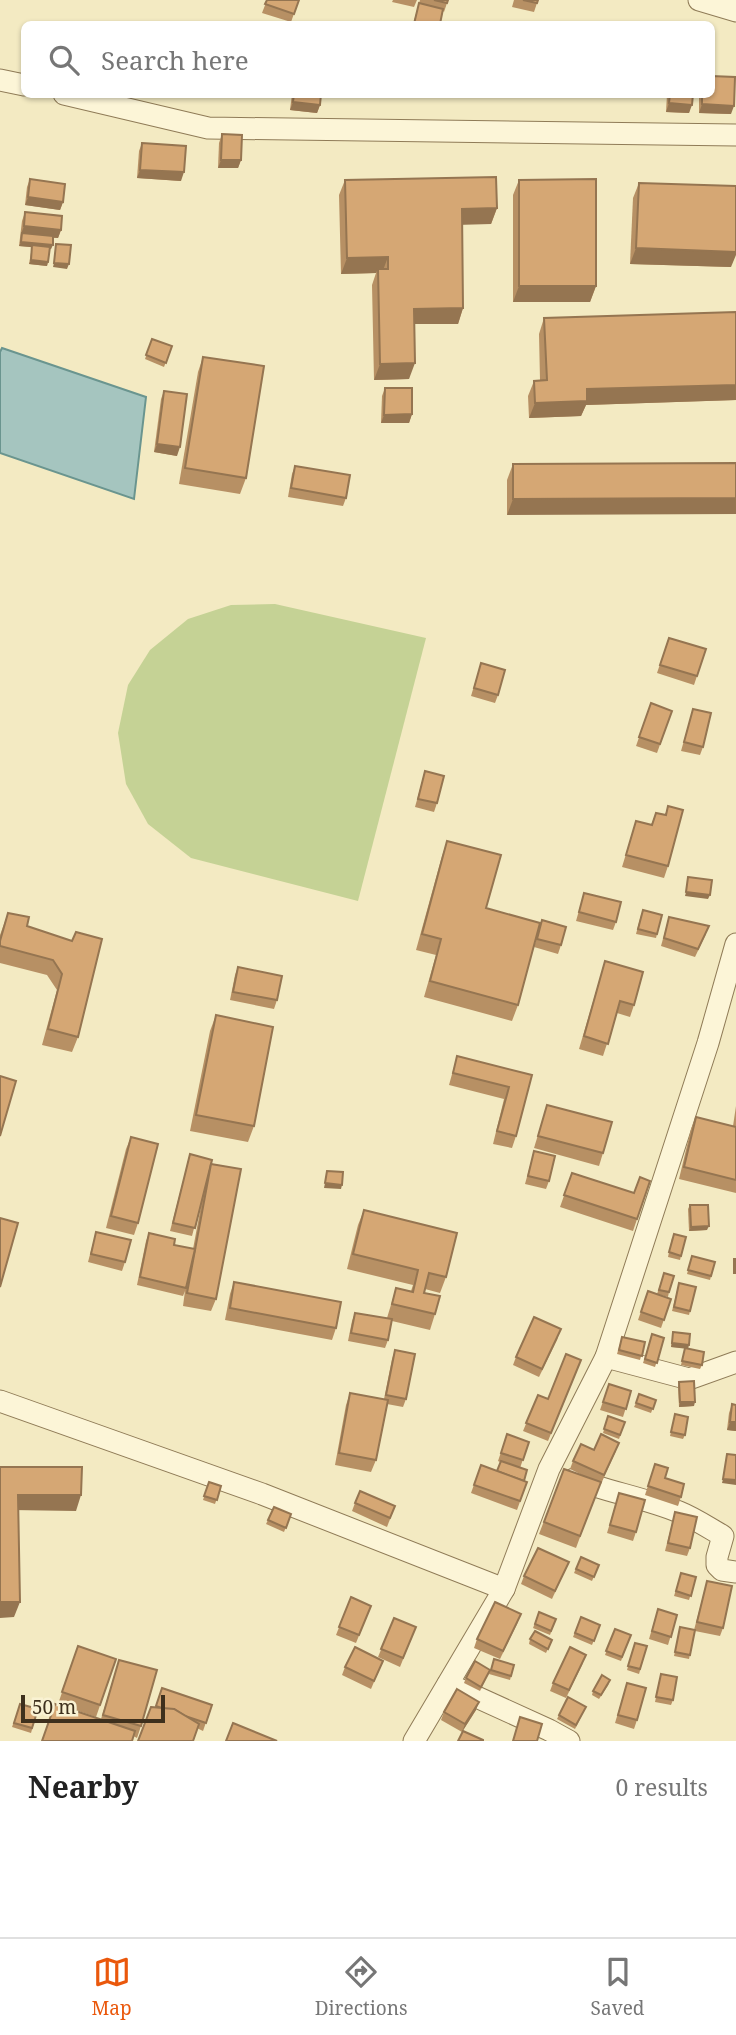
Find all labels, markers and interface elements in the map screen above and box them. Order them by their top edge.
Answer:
search box [21,21,715,98]
icon: search [45,41,83,79]
text: Search here [101,42,249,78]
scale bar [21,1692,164,1724]
text: 50 m [32,1694,76,1720]
text: Nearby [28,1766,139,1807]
text: 0 results [615,1771,708,1803]
tab: Map [92,1953,132,2021]
tab: Directions [315,1953,408,2021]
tab: Saved [591,1953,644,2021]

